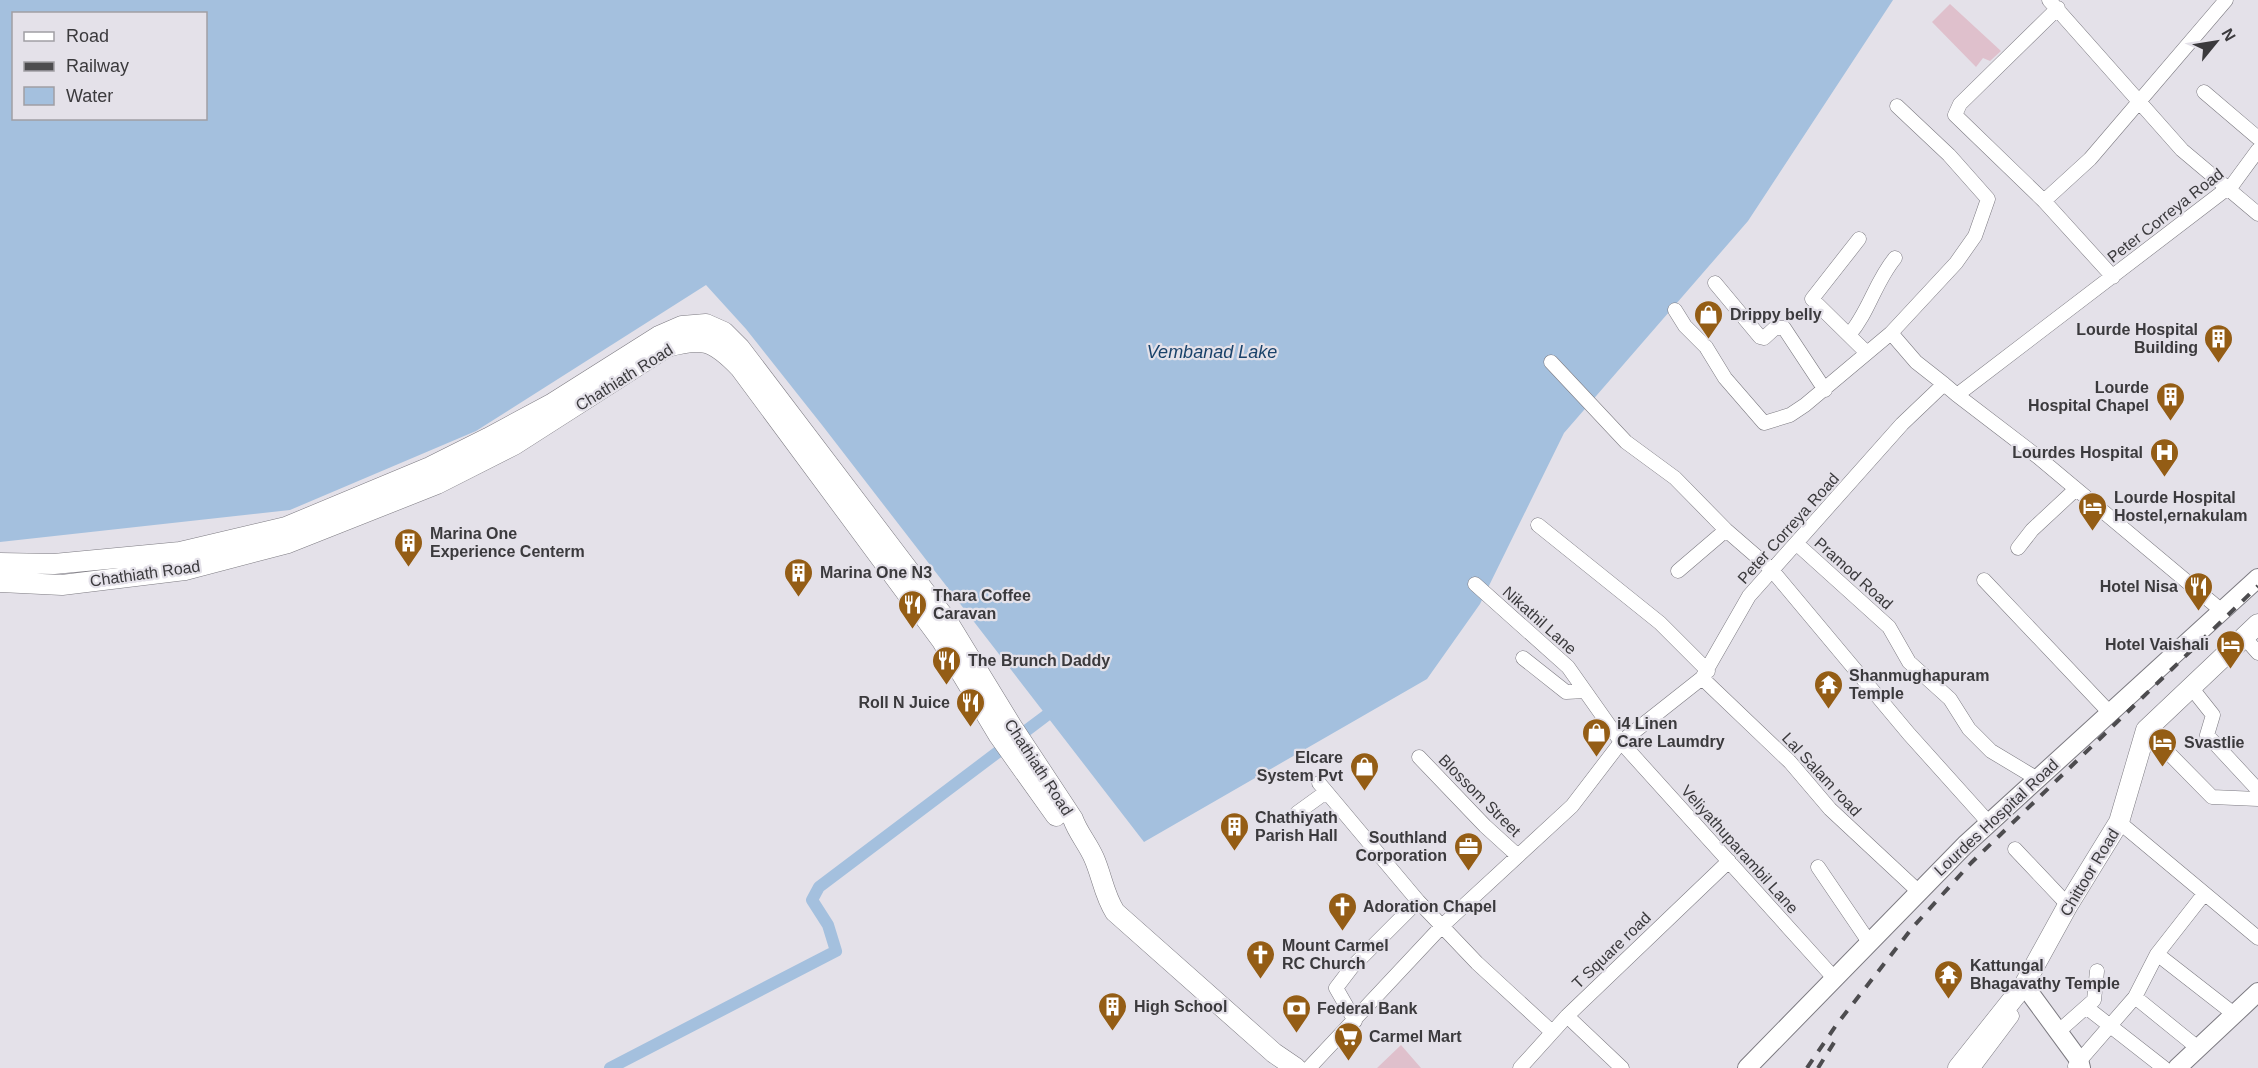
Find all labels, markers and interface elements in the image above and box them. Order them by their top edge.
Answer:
legend [12,12,207,120]
north arrow [2186,12,2246,72]
text: N [2218,25,2239,44]
text: Road [66,26,109,46]
text: Railway [66,56,129,76]
text: Water [66,86,113,106]
street label: Peter Correya Road [2104,165,2227,266]
shop icon: Drippy belly [1693,298,1725,340]
place label: Drippy belly [1730,306,1822,323]
place label: Lourde Hospital Building [2076,321,2198,356]
building icon: Lourde Hospital Building [2203,322,2235,364]
street label: Chathiath Road [573,341,676,414]
water label: Vembanad Lake [1147,342,1277,362]
place label: Lourde Hospital Chapel [2028,379,2149,414]
building icon: Lourde Hospital Chapel [2154,380,2186,422]
hospital icon: Lourdes Hospital [2148,436,2180,478]
place label: Lourdes Hospital [2012,444,2143,461]
street label: Peter Correya Road [1734,470,1842,587]
place label: Lourde Hospital Hostel,ernakulam [2114,489,2247,524]
hotel icon: Lourde Hospital Hostel,ernakulam [2077,490,2109,532]
place label: Marina One Experience Centerm [430,525,585,560]
building icon: Marina One Experience Centerm [393,526,425,568]
street label: Pramod Road [1811,534,1896,613]
building icon: Marina One N3 [783,556,815,598]
street label: Chathiath Road [89,557,201,590]
place label: Marina One N3 [820,564,932,581]
restaurant icon: Hotel Nisa [2183,570,2215,612]
place label: Hotel Nisa [2100,578,2178,595]
street label: Nikathil Lane [1500,583,1580,658]
place label: Thara Coffee Caravan [933,587,1031,622]
restaurant icon: Thara Coffee Caravan [896,588,928,630]
hotel icon: Hotel Vaishali [2214,628,2246,670]
place label: Hotel Vaishali [2105,636,2209,653]
restaurant icon: The Brunch Daddy [931,644,963,686]
place label: The Brunch Daddy [968,652,1110,669]
place label: Shanmughapuram Temple [1849,667,1989,702]
temple icon: Shanmughapuram Temple [1812,668,1844,710]
restaurant icon: Roll N Juice [955,686,987,728]
place label: Roll N Juice [858,694,950,711]
place label: i4 Linen Care Laumdry [1617,715,1725,750]
street label: Chathiath Road [1001,716,1076,819]
shop icon: i4 Linen Care Laumdry [1580,716,1612,758]
hotel icon: Svastlie [2147,726,2179,768]
street label: Lal Salam road [1779,729,1865,819]
place label: Svastlie [2184,734,2245,751]
place label: Elcare System Pvt [1257,749,1344,784]
shop icon: Elcare System Pvt [1348,750,1380,792]
street label: Blossom Street [1435,751,1524,840]
street label: Lourdes Hospital Road [1931,756,2062,879]
street label: Veliyathuparambil Lane [1678,782,1802,917]
place label: Chathiyath Parish Hall [1255,809,1338,844]
building icon: Chathiyath Parish Hall [1218,810,1250,852]
street label: Chittoor Road [2057,826,2122,919]
place label: Southland Corporation [1355,829,1447,864]
office icon: Southland Corporation [1452,830,1484,872]
church icon: Adoration Chapel [1326,890,1358,932]
place label: Adoration Chapel [1363,898,1496,915]
street label: T Square road [1569,909,1654,992]
place label: Mount Carmel RC Church [1282,937,1389,972]
church icon: Mount Carmel RC Church [1245,938,1277,980]
place label: Kattungal Bhagavathy Temple [1970,957,2120,992]
temple icon: Kattungal Bhagavathy Temple [1933,958,1965,1000]
building icon: High School [1097,990,1129,1032]
bank icon: Federal Bank [1280,992,1312,1034]
place label: High School [1134,998,1227,1015]
place label: Federal Bank [1317,1000,1418,1017]
supermarket icon: Carmel Mart [1332,1020,1364,1062]
place label: Carmel Mart [1369,1028,1462,1045]

